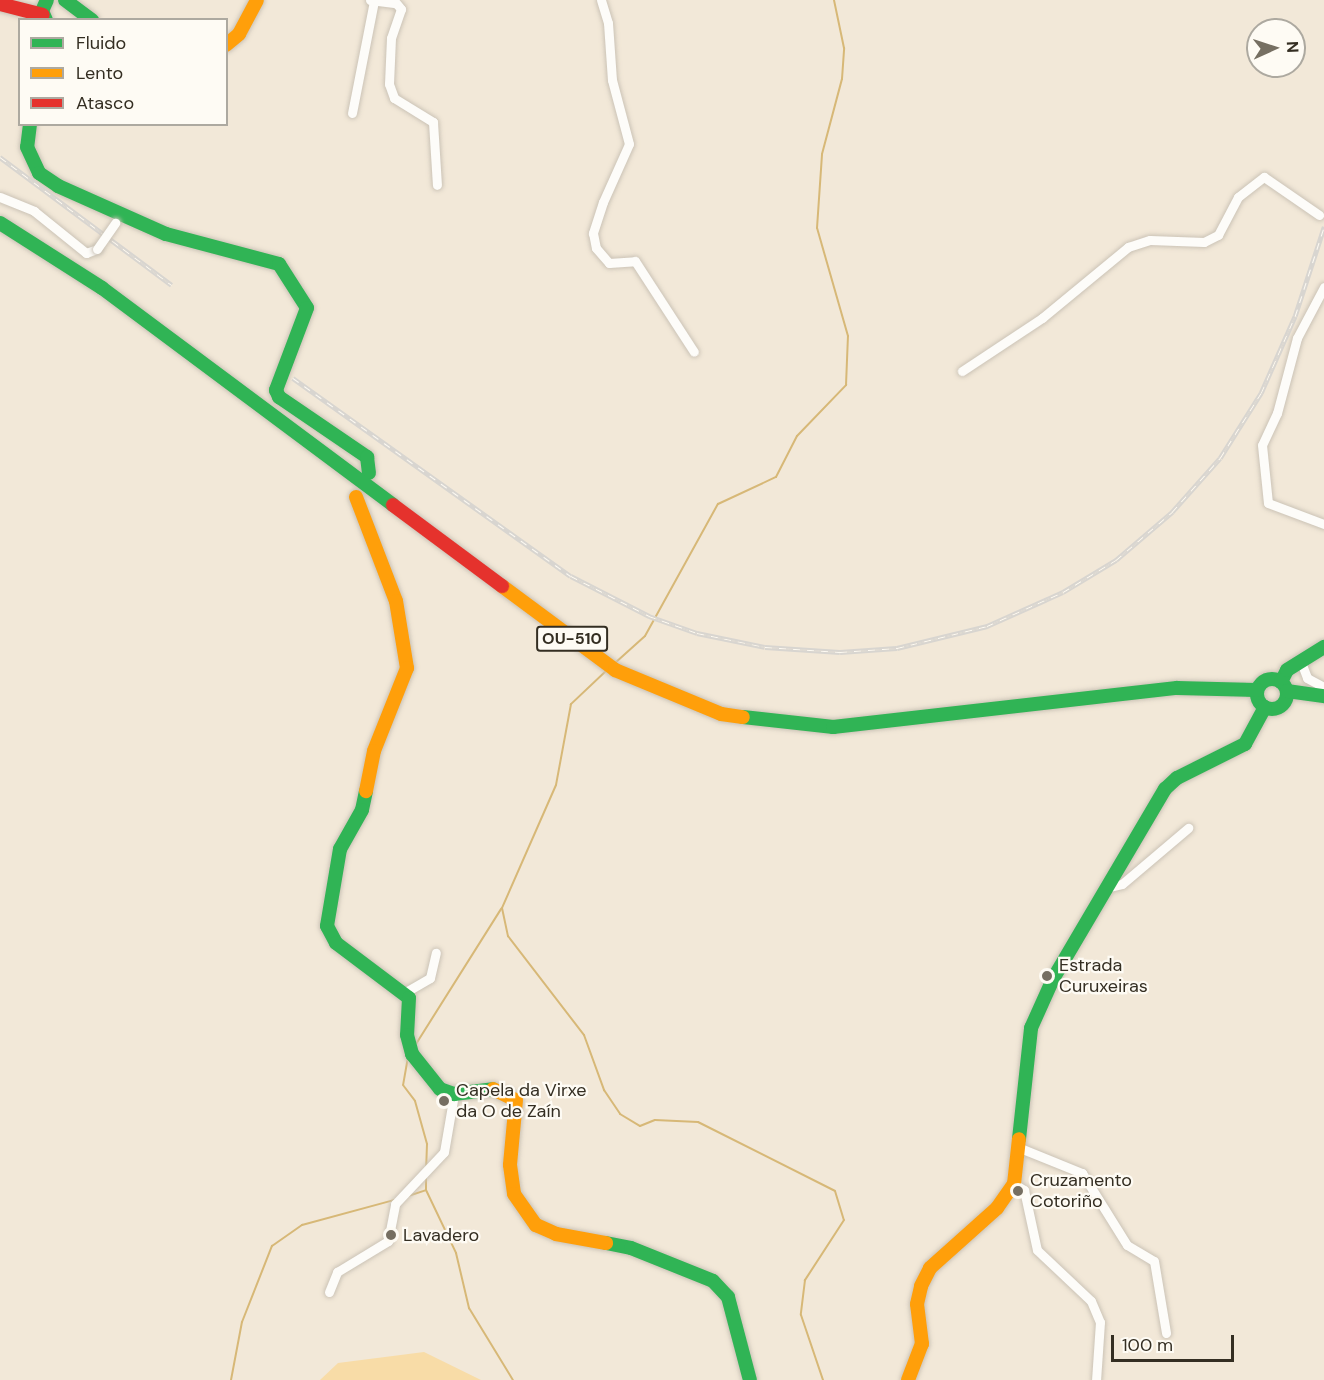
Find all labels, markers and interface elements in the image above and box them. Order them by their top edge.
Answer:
legend [18,18,228,126]
north arrow [1246,18,1306,78]
text: Fluido [76,31,126,55]
text: N [1282,41,1303,54]
text: Lento [76,61,123,85]
text: Atasco [76,91,134,115]
road number: OU-510 [536,626,608,652]
place label: Estrada Curuxeiras [1059,955,1148,998]
marker: Estrada Curuxeiras [1040,969,1054,983]
place label: Capela da Virxe da O de Zaín [456,1080,586,1122]
marker: Capela da Virxe da O de Zaín [437,1094,451,1108]
place label: Cruzamento Cotoriño [1030,1170,1132,1212]
marker: Cruzamento Cotoriño [1011,1184,1025,1198]
place label: Lavadero [403,1224,479,1246]
marker: Lavadero [384,1228,398,1242]
scale bar [1114,1323,1237,1361]
text: 100 m [1122,1333,1173,1357]

